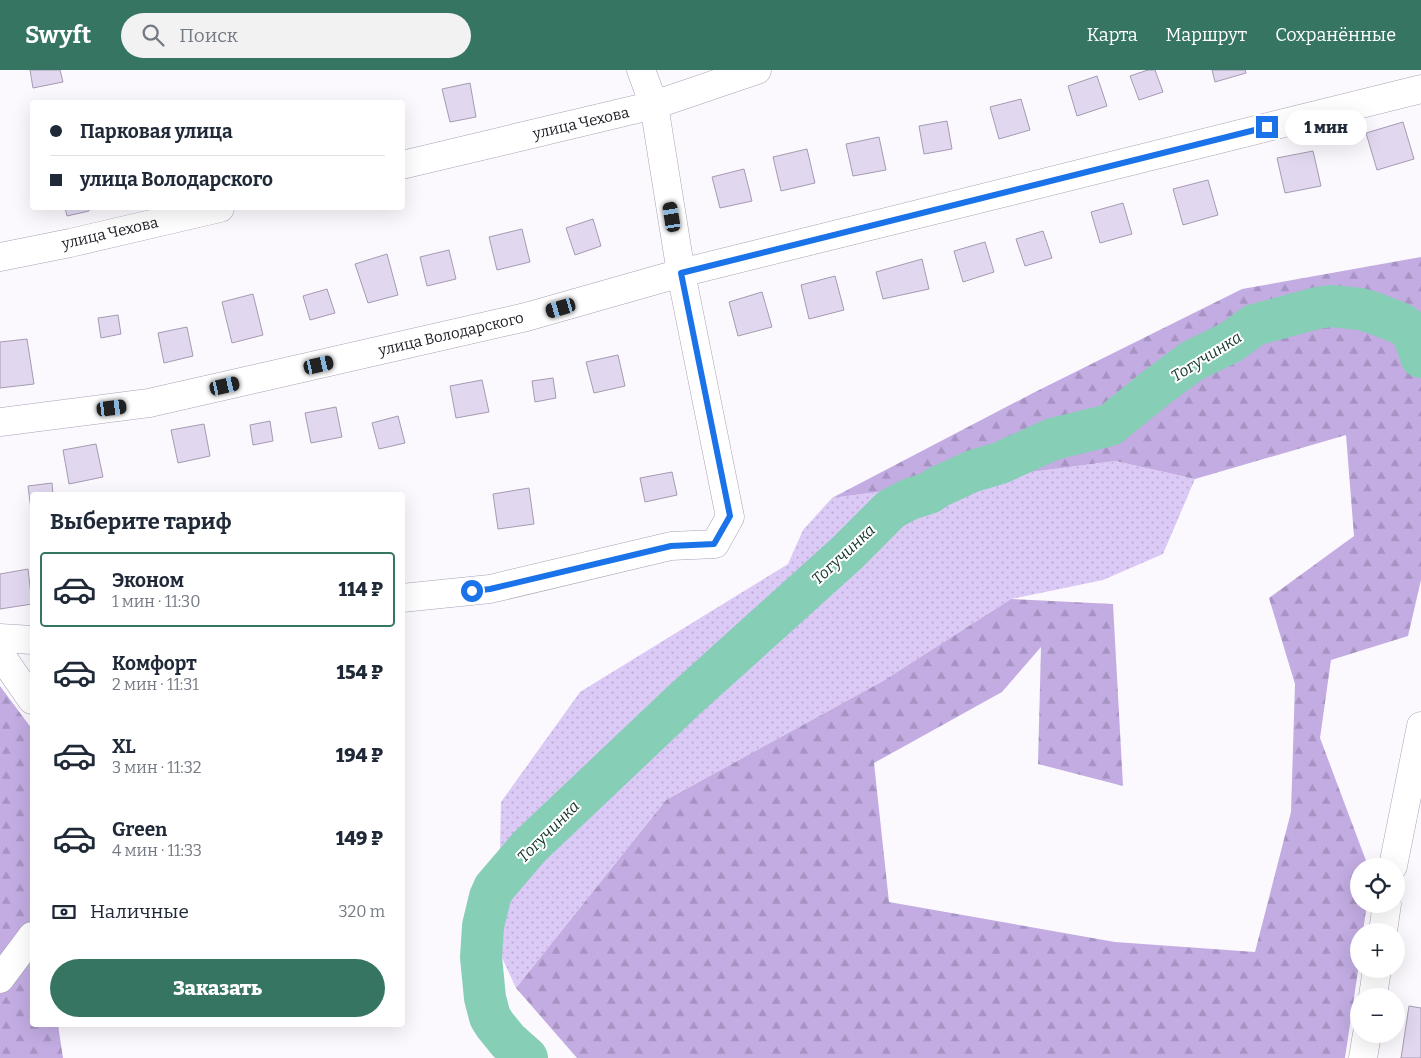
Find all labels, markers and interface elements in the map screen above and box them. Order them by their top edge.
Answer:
search box [121,13,471,58]
text: Swyft [25,21,91,49]
icon: search [139,21,167,49]
text: Поиск [179,24,238,47]
text: Карта [1087,24,1138,46]
text: Маршрут [1166,24,1247,46]
text: Сохранённые [1275,24,1396,46]
street label: улица Чехова [530,103,631,143]
callout: 1 мин [1284,110,1367,144]
route end [1256,116,1278,138]
text: 1 мин [1304,118,1348,137]
text: Парковая улица [80,120,233,143]
text: улица Володарского [80,168,273,191]
car [662,201,681,233]
street label: улица Чехова [59,213,160,253]
car [544,297,577,319]
street label: улица Володарского [376,309,525,360]
water label: Тогучинка [1167,327,1245,386]
car [302,354,335,376]
car [208,375,241,397]
car [96,399,127,417]
text: Выберите тариф [50,508,231,535]
water label: Тогучинка [808,520,879,588]
icon: car [52,567,97,612]
text: Эконом [112,569,184,592]
text: 114 ₽ [339,578,383,601]
route start [461,580,483,602]
text: 1 мин · 11:30 [112,592,200,611]
icon: car [52,650,97,695]
text: Комфорт [112,652,197,675]
text: 154 ₽ [336,661,383,684]
text: 2 мин · 11:31 [112,675,199,694]
icon: car [52,733,97,778]
text: XL [112,735,136,758]
text: 194 ₽ [336,744,383,767]
text: 3 мин · 11:32 [112,758,202,777]
water label: Тогучинка [513,796,583,866]
icon: car [52,816,97,861]
text: Green [112,818,167,841]
text: 149 ₽ [336,827,383,850]
text: 4 мин · 11:33 [112,841,202,860]
map controls [1350,858,1405,1043]
button: locate [1350,858,1405,913]
icon: cash [50,898,78,926]
text: Наличные [90,900,189,923]
text: 320 m [338,902,385,921]
button: + [1350,923,1405,978]
button: Заказать [50,959,385,1017]
button: − [1350,988,1405,1043]

